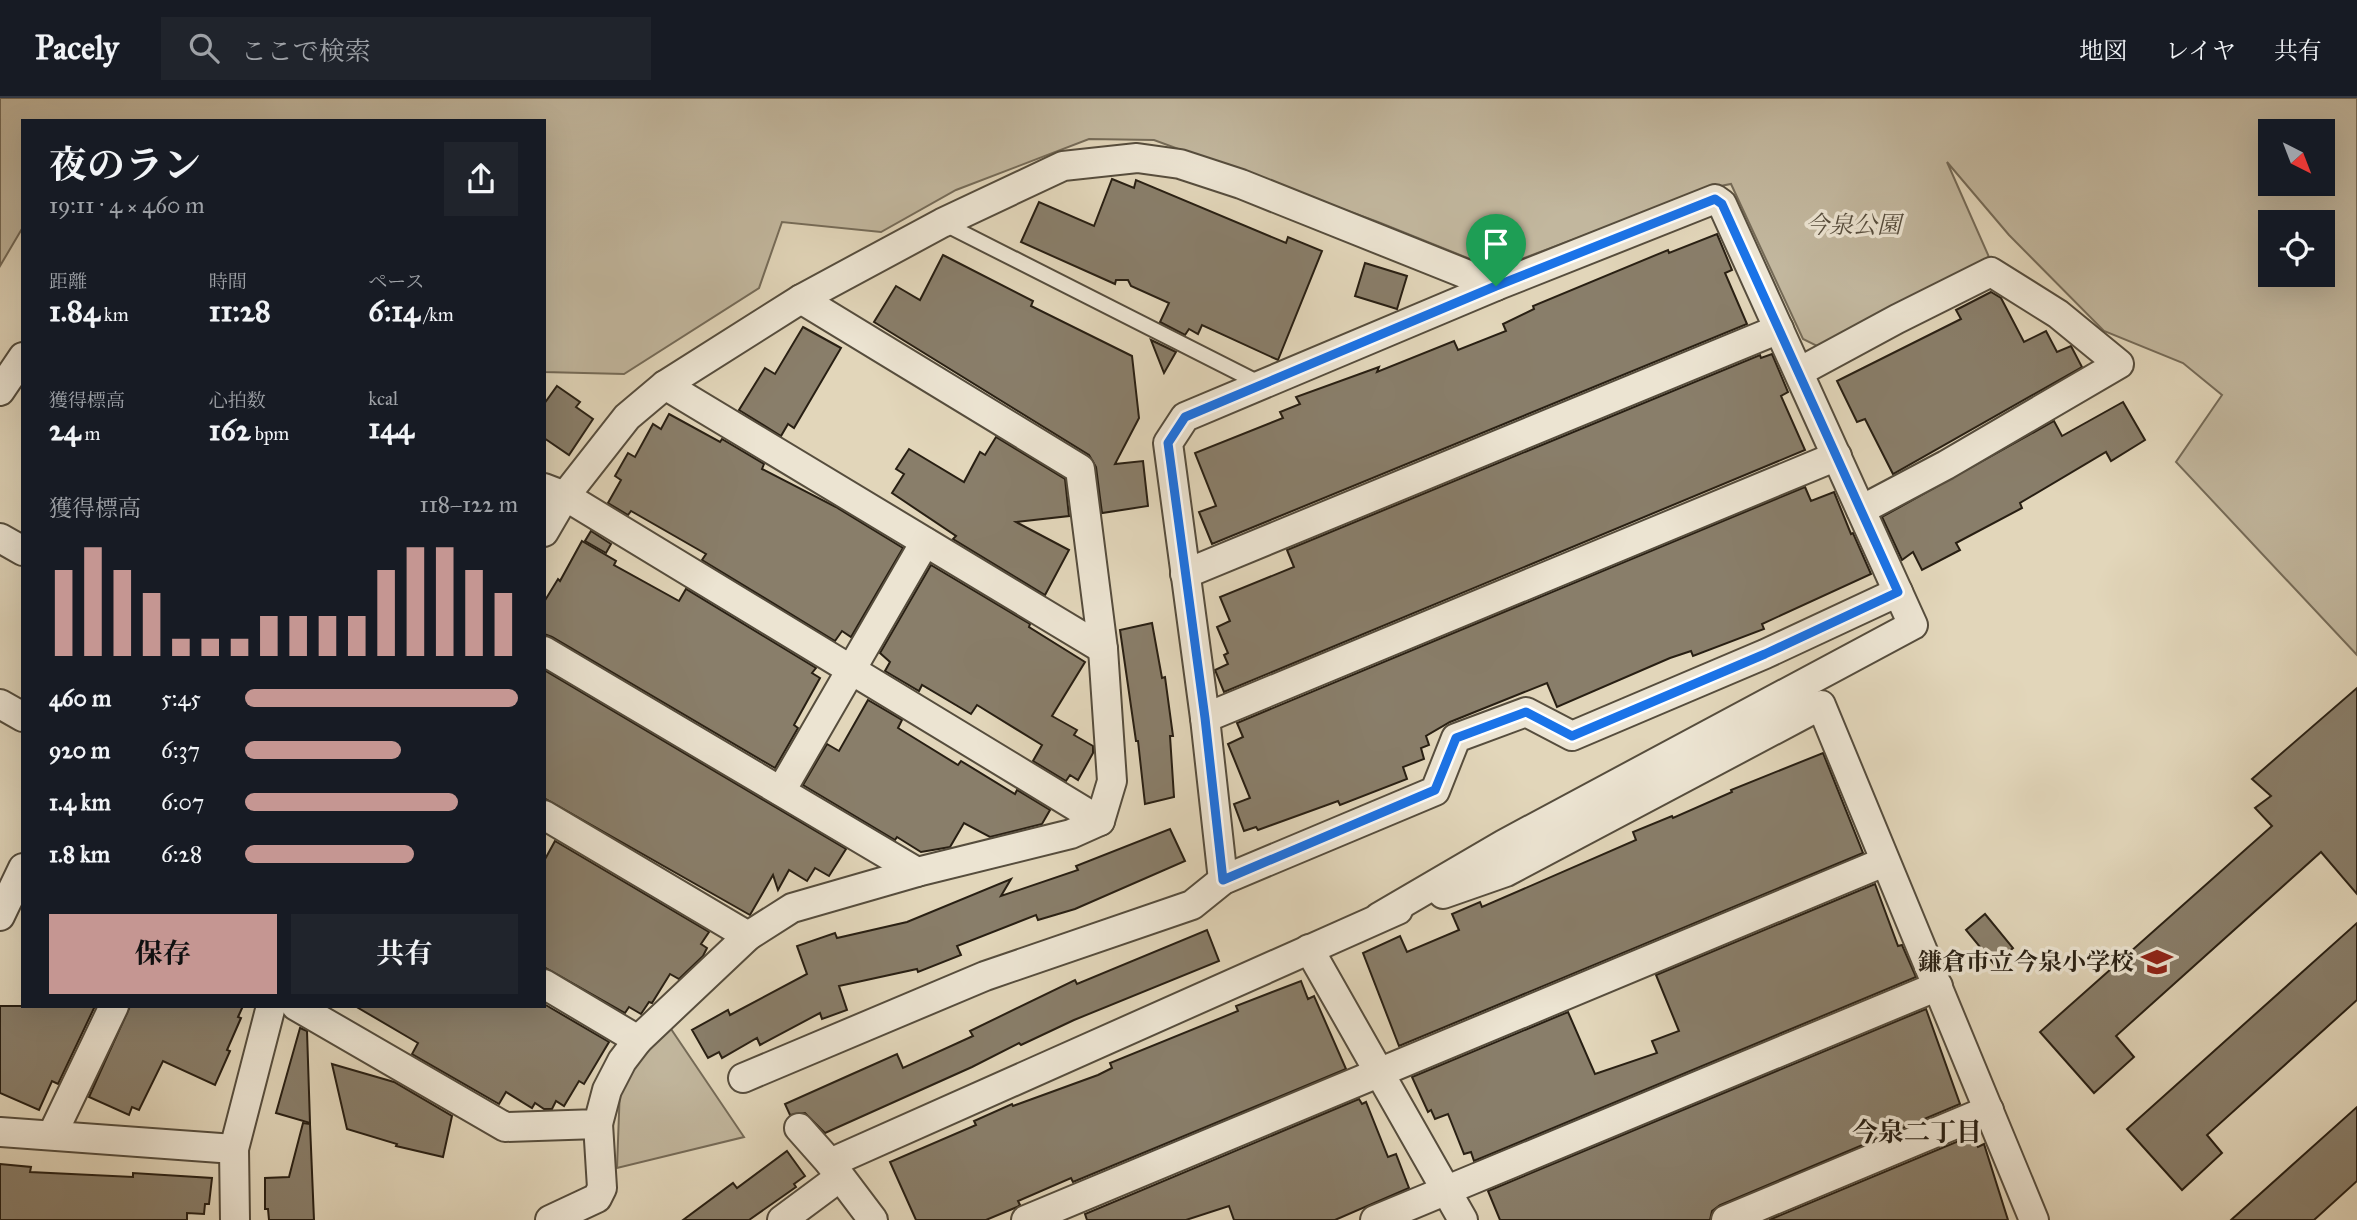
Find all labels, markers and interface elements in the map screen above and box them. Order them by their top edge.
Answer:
search box [161,17,651,80]
text: Pacely [35,28,119,68]
icon: search [185,29,223,67]
text: ここで検索 [241,35,371,67]
text: 地図 [2079,36,2127,66]
text: レイヤ [2165,36,2236,66]
text: 共有 [2274,36,2322,66]
north arrow [2258,119,2334,196]
map controls [2258,119,2335,287]
text: 夜のラン [49,142,201,188]
button: share [444,142,518,216]
text: 19:11 · 4 × 460 m [49,191,205,219]
park label: 今泉公園 [1805,210,1905,240]
button: locate [2258,210,2335,287]
pin [1466,214,1526,286]
icon: arrive [1477,225,1515,263]
text: 距離 [49,270,87,293]
text: 時間 [209,270,247,293]
text: ペース [368,270,424,293]
text: 1.84 [49,293,100,329]
text: 11:28 [209,293,271,329]
text: 6:14 [368,293,420,329]
text: km [100,303,129,326]
text: /km [420,303,454,326]
text: kcal [368,387,398,410]
text: 獲得標高 [49,389,125,412]
text: 心拍数 [209,389,266,412]
text: 144 [368,410,414,446]
text: 24 [49,412,81,448]
text: 162 [209,412,251,448]
text: m [81,422,101,445]
text: bpm [251,422,289,445]
text: 118–122 m [420,490,518,518]
text: 獲得標高 [49,494,141,522]
text: 460 m [49,684,111,712]
text: 5:45 [161,684,201,712]
text: 920 m [49,736,110,764]
text: 6:37 [161,736,200,764]
text: 1.4 km [49,788,111,816]
text: 6:07 [161,788,204,816]
text: 1.8 km [49,840,110,868]
text: 6:28 [161,840,202,868]
button: 保存 [49,914,277,994]
button: 共有 [291,914,518,994]
school or university icon: 鎌倉市立今泉小学校 [2140,945,2174,979]
place label: 鎌倉市立今泉小学校 [1918,947,2134,977]
district label: 今泉二丁目 [1852,1116,1982,1148]

